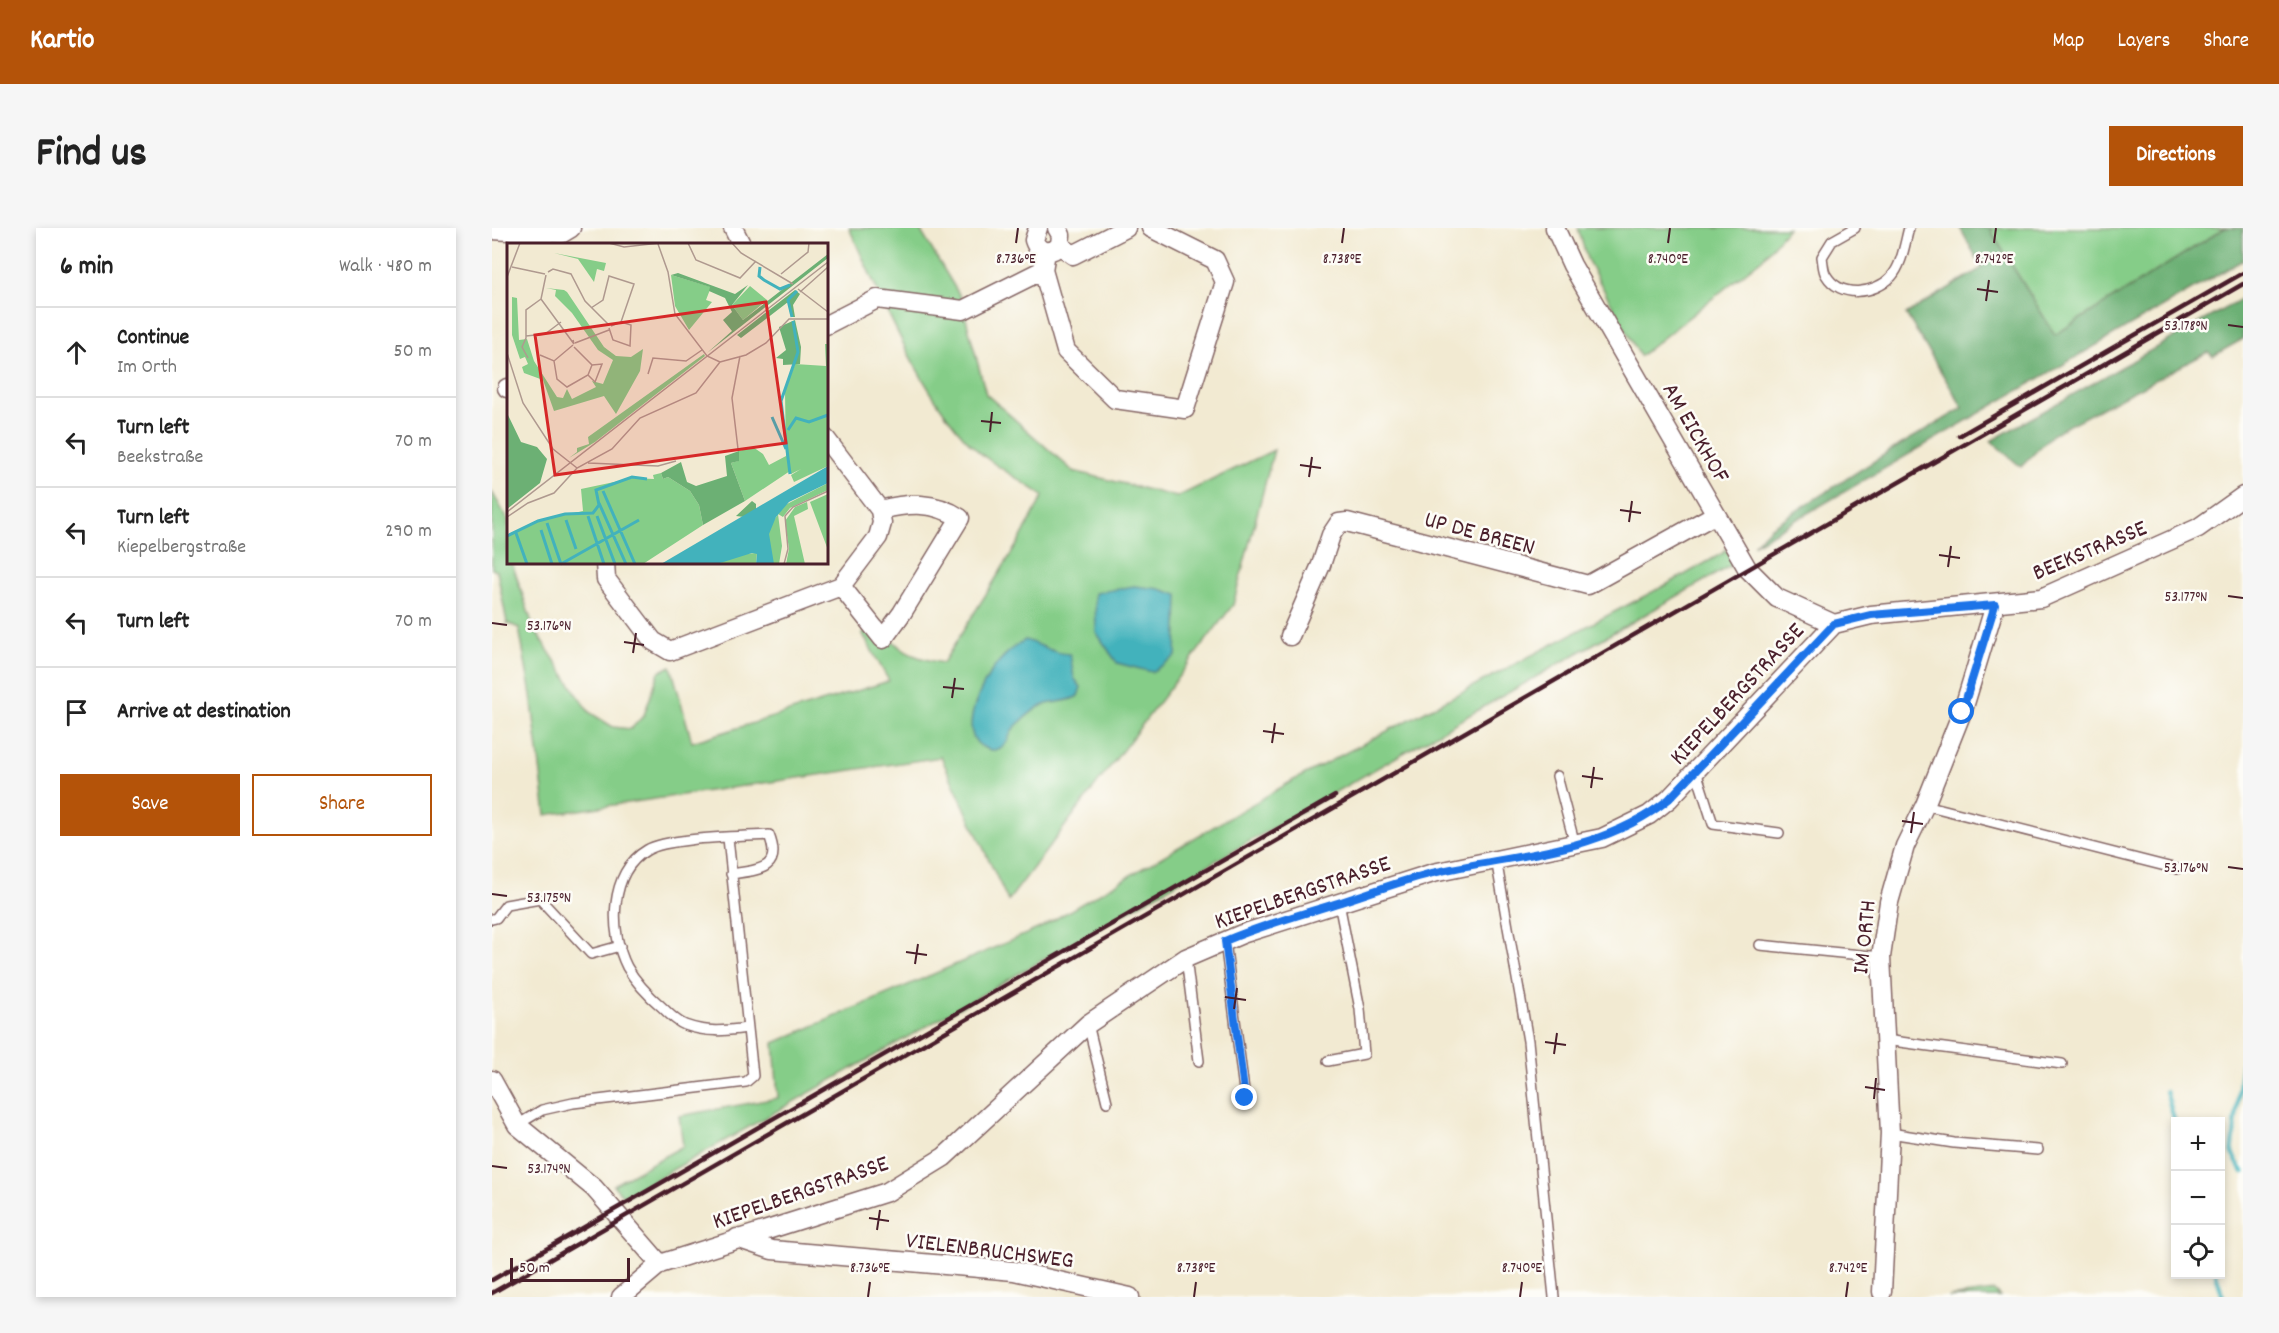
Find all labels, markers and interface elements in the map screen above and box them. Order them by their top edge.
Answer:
text: Kartio [30,22,94,62]
text: Map [2053,27,2084,57]
text: Layers [2117,27,2170,57]
text: Share [2203,27,2249,57]
text: Find us [36,126,147,186]
button: Directions [2109,126,2243,186]
inset map [507,243,828,564]
text: 6 min [60,249,113,286]
text: 8.736°E [996,249,1036,271]
text: 8.738°E [1323,249,1361,271]
text: 8.740°E [1648,249,1688,271]
text: 8.742°E [1975,249,2014,271]
text: Walk · 480 m [339,253,432,281]
text: 53.178°N [2164,316,2208,338]
text: Continue [117,323,189,354]
icon: ahead [60,336,93,369]
text: 50 m [394,338,432,366]
text: Im Orth [117,354,177,382]
street label: AM EICKHOF [1652,377,1737,490]
text: Turn left [117,413,189,444]
icon: left [60,426,93,459]
text: 70 m [395,428,432,456]
text: Beekstraße [117,444,203,472]
text: Turn left [117,503,189,534]
street label: UP DE BREEN [1420,504,1538,566]
street label: BEEKSTRASSE [2028,512,2153,591]
icon: left [60,516,93,549]
text: 290 m [385,518,432,546]
text: Kiepelbergstraße [117,534,246,562]
text: 53.177°N [2164,587,2208,609]
icon: left [60,606,93,639]
text: Turn left [117,607,189,638]
text: 70 m [395,608,432,636]
text: 53.176°N [527,616,571,638]
street label: KIEPELBERGSTRASSE [1663,616,1813,774]
icon: arrive [60,696,93,729]
text: Arrive at destination [117,697,291,728]
route start [1948,698,1974,724]
button: Save [60,774,240,836]
button: Share [252,774,432,836]
street label: KIEPELBERGSTRASSE [1210,848,1396,940]
text: 53.176°N [2164,858,2208,880]
text: 53.175°N [527,888,571,910]
street label: IM ORTH [1845,899,1887,976]
route end [1231,1084,1257,1110]
map controls [2171,1117,2225,1279]
button: + [2171,1117,2225,1171]
street label: KIEPELBERGSTRASSE [708,1148,894,1240]
text: 53.174°N [527,1159,571,1181]
button: − [2171,1171,2225,1225]
street label: VIELENBRUCHSWEG [904,1225,1075,1279]
button: locate [2171,1225,2225,1279]
scale bar [510,1255,630,1282]
text: 50 m [519,1257,550,1280]
text: 8.736°E [850,1258,890,1280]
text: 8.738°E [1177,1258,1215,1280]
text: 8.740°E [1502,1258,1542,1280]
text: 8.742°E [1829,1258,1868,1280]

